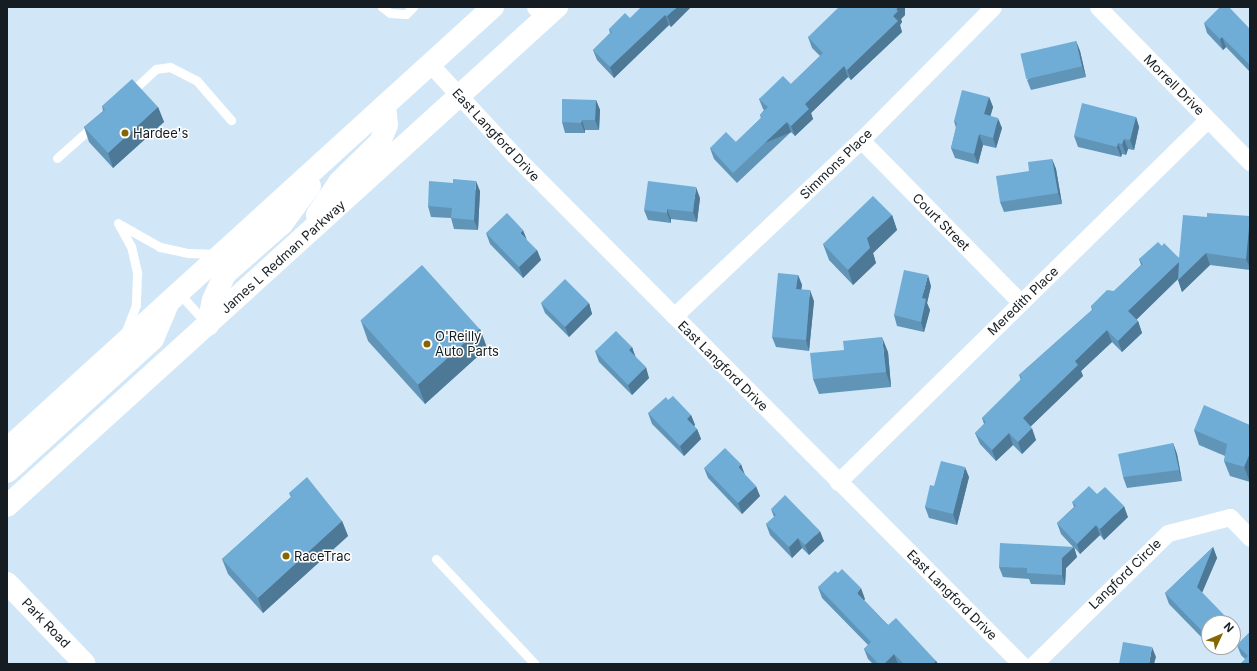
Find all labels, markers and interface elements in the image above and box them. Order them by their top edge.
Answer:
street label: Morrell Drive [1141,52,1207,118]
street label: East Langford Drive [449,85,543,185]
place label: Hardee's [133,125,188,141]
street label: Simmons Place [797,126,875,202]
marker: Hardee's [120,128,130,138]
street label: Court Street [909,190,973,254]
street label: James L Redman Parkway [218,197,348,317]
street label: Meredith Place [984,263,1062,339]
street label: East Langford Drive [675,318,771,414]
place label: O'Reilly Auto Parts [435,329,499,360]
marker: O'Reilly Auto Parts [422,339,432,349]
street label: Langford Circle [1086,536,1164,612]
street label: East Langford Drive [904,547,1000,643]
place label: RaceTrac [294,548,351,564]
marker: RaceTrac [281,551,291,561]
street label: Park Road [19,595,73,651]
north arrow [1201,615,1241,655]
text: N [1221,619,1237,635]

